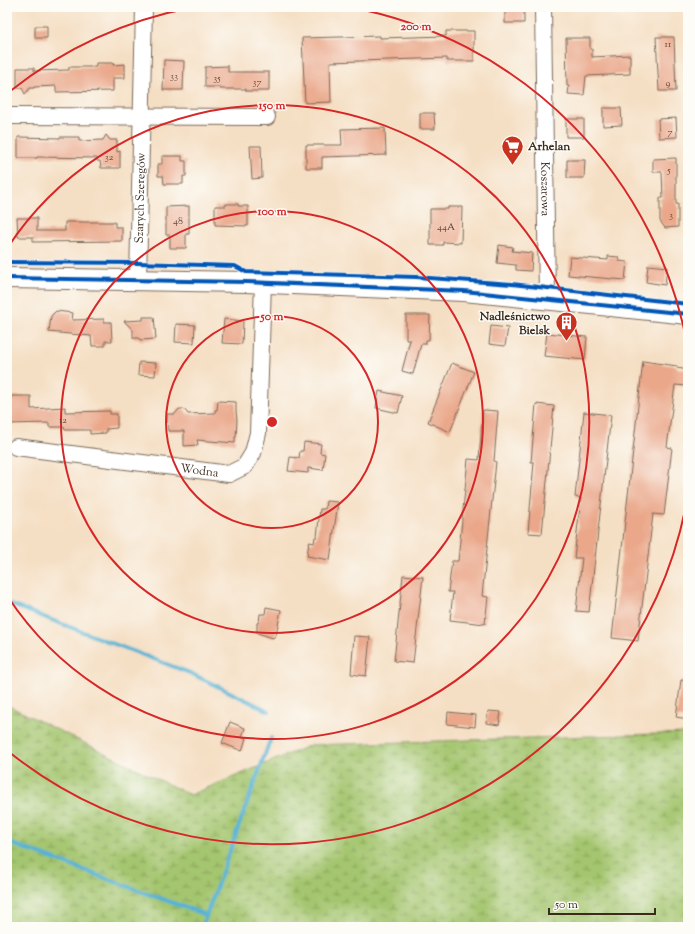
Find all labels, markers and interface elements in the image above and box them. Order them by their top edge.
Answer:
text: 200 m [401,18,431,36]
house number: 11 [665,37,672,52]
house number: 33 [170,69,178,84]
house number: 35 [213,71,221,86]
house number: 37 [252,75,262,90]
house number: 9 [666,76,671,91]
text: 150 m [257,97,286,115]
house number: 7 [667,125,673,140]
supermarket icon: Arhelan [500,133,526,166]
place label: Arhelan [527,138,571,156]
house number: 32 [105,150,114,165]
street label: Szarych Szeregów [131,152,151,244]
street label: Koszarowa [535,162,554,217]
house number: 5 [666,163,671,178]
text: 100 m [256,203,287,221]
house number: 3 [669,208,673,223]
house number: 48 [173,214,183,229]
house number: 44A [437,220,455,235]
text: 50 m [260,308,284,326]
place label: Nadleśnictwo Bielsk [479,308,550,340]
building icon: Nadleśnictwo Bielsk [553,310,579,343]
house number: 12 [59,413,67,428]
centre of rings [265,415,279,429]
street label: Wodna [179,460,220,483]
scale bar [549,890,655,916]
text: 50 m [554,896,578,914]

